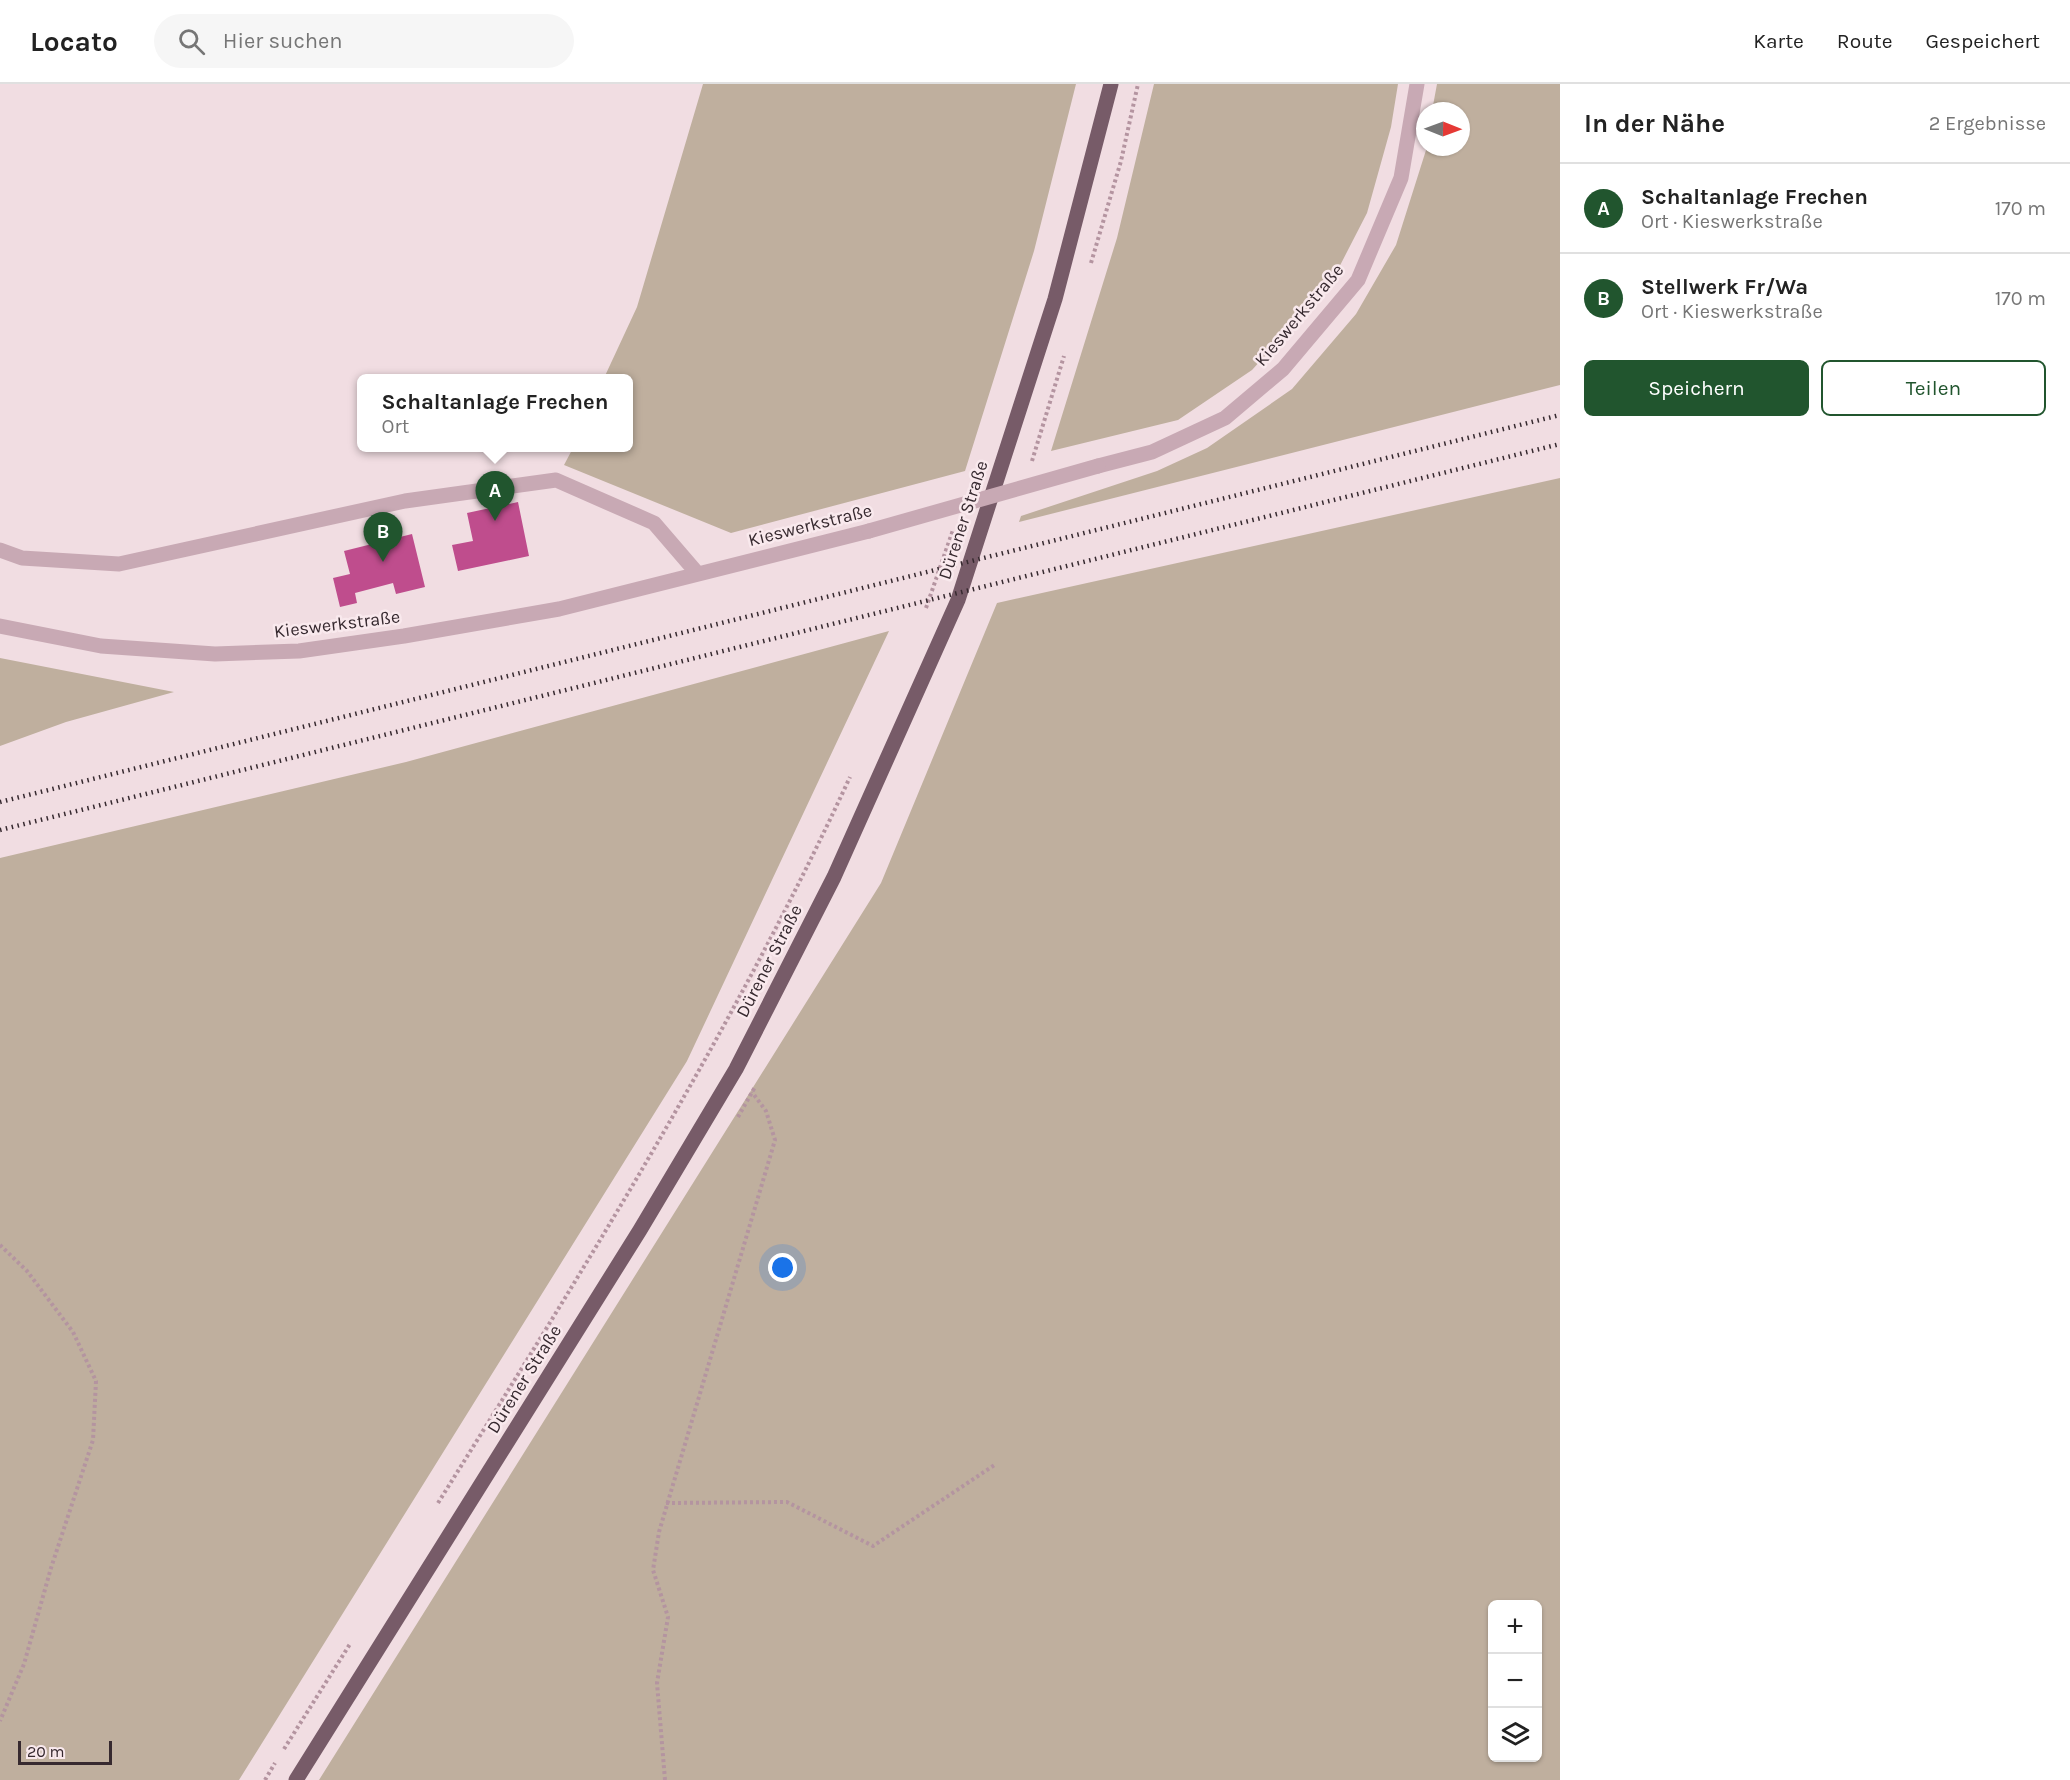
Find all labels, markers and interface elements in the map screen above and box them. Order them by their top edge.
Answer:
search box [154,14,574,68]
text: Locato [30,25,118,58]
icon: search [175,25,208,58]
text: Hier suchen [223,28,343,54]
text: Karte [1753,29,1804,53]
text: Route [1837,29,1893,53]
text: Gespeichert [1926,29,2040,53]
north arrow [1416,102,1470,156]
text: In der Nähe [1584,108,1725,139]
text: 2 Ergebnisse [1929,112,2046,135]
text: Schaltanlage Frechen [1641,184,1868,210]
text: A [1597,197,1610,220]
text: 170 m [1995,197,2046,220]
text: Ort · Kieswerkstraße [1641,210,1823,233]
street label: Kieswerkstraße [1250,259,1348,371]
text: Stellwerk Fr/Wa [1641,274,1808,300]
text: B [1597,287,1610,310]
text: 170 m [1995,287,2046,310]
text: Ort · Kieswerkstraße [1641,300,1823,323]
button: Speichern [1584,360,1809,416]
button: Teilen [1821,360,2046,416]
popup [357,374,633,452]
text: Schaltanlage Frechen [382,389,608,415]
text: Ort [382,415,409,438]
street label: Dürener Straße [933,458,993,582]
pin: A [476,472,514,521]
street label: Kieswerkstraße [746,499,874,551]
pin: B [364,512,403,562]
street label: Kieswerkstraße [273,605,401,643]
street label: Dürener Straße [731,901,807,1021]
your location [768,1253,797,1282]
street label: Dürener Straße [482,1321,566,1437]
map controls [1488,1600,1542,1762]
button: + [1488,1600,1542,1654]
button: − [1488,1654,1542,1708]
button: layers [1488,1708,1542,1762]
scale bar [18,1738,112,1766]
text: 20 m [27,1742,65,1761]

